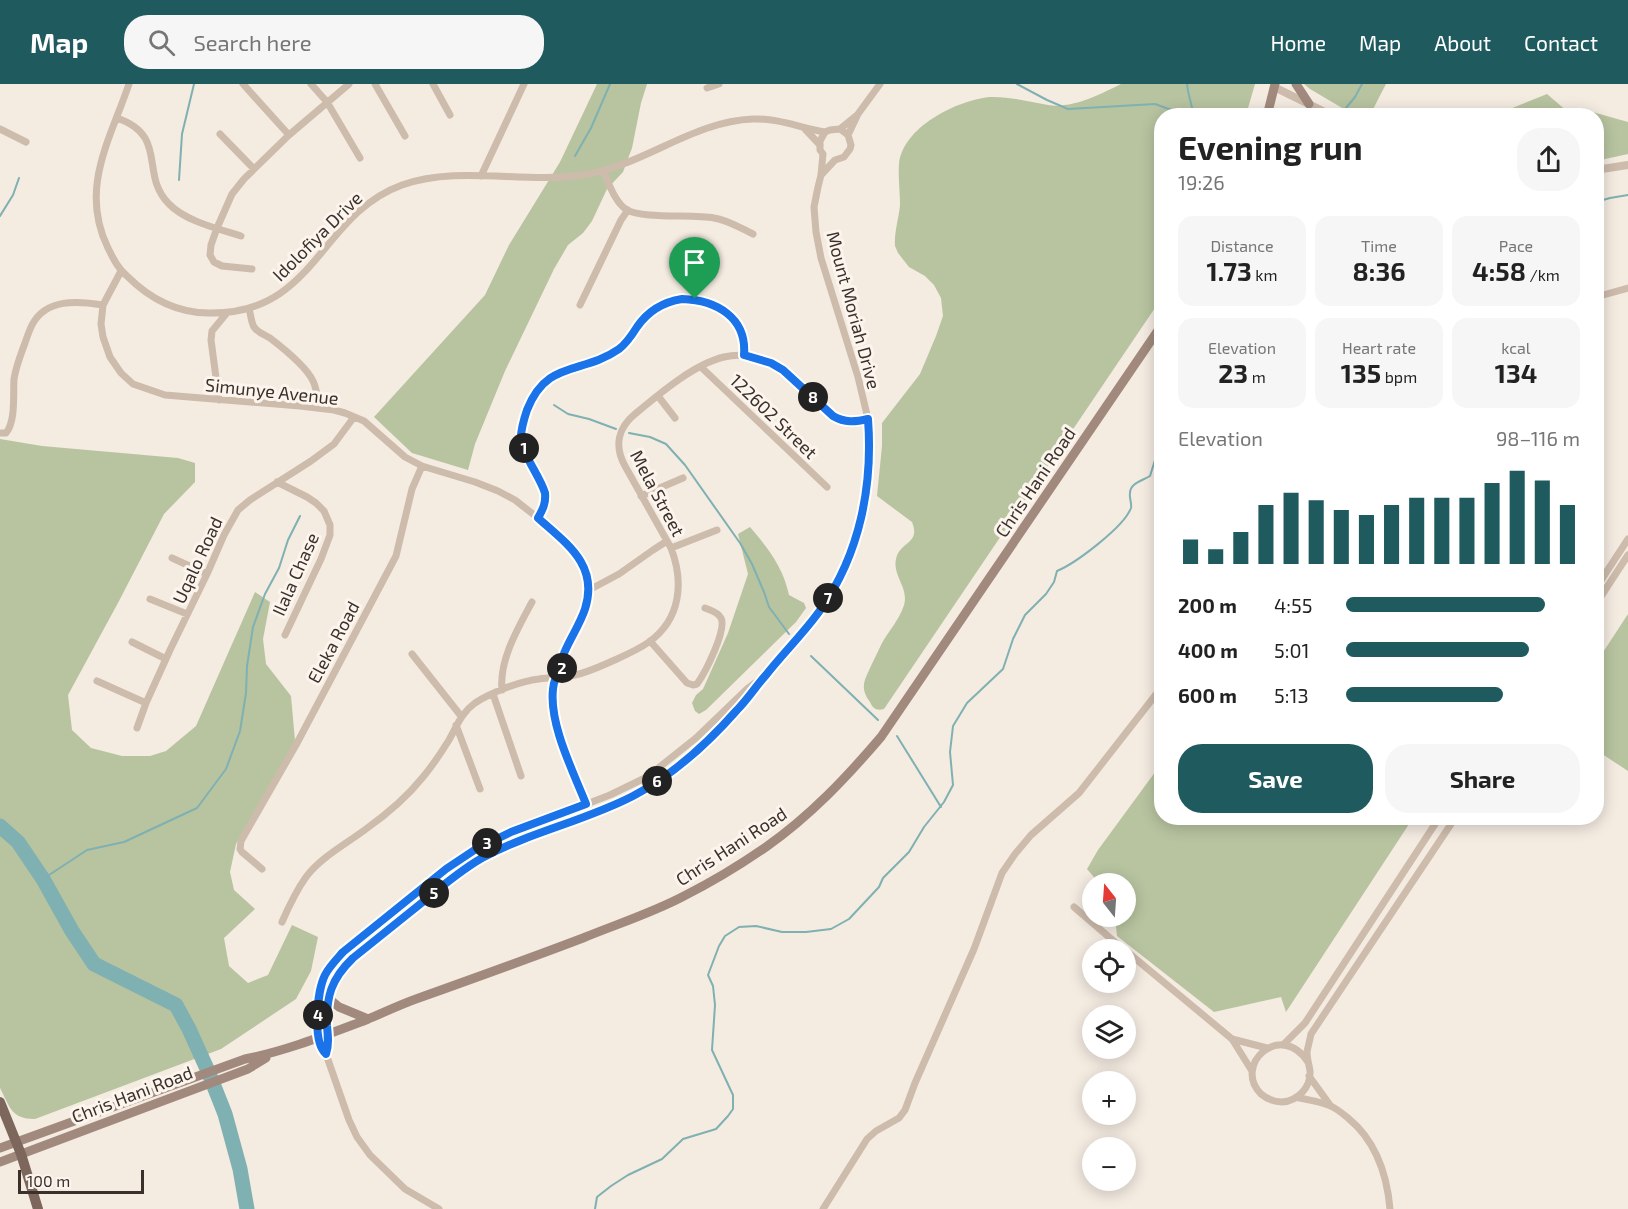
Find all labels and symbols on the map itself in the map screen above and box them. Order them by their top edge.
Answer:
street label: Idolofiya Drive [268,187,366,285]
street label: Mount Moriah Drive [822,229,886,391]
pin [669,237,720,299]
street label: 122602 Street [726,369,822,463]
street label: Simunye Avenue [204,373,340,409]
pin: 8 [798,382,828,412]
street label: Chris Hani Road [990,423,1080,541]
pin: 1 [509,433,539,463]
street label: Mela Street [626,446,690,540]
street label: Uqalo Road [167,513,227,607]
street label: Ilala Chase [267,529,323,619]
pin: 7 [813,583,843,613]
street label: Eleka Road [302,597,364,687]
pin: 2 [547,653,577,683]
pin: 6 [642,766,672,796]
street label: Chris Hani Road [671,802,791,890]
pin: 3 [472,828,502,858]
north arrow [1082,873,1136,927]
pin: 5 [419,878,449,908]
pin: 4 [303,1000,333,1030]
street label: Chris Hani Road [68,1061,196,1127]
scale bar [18,1167,144,1194]

